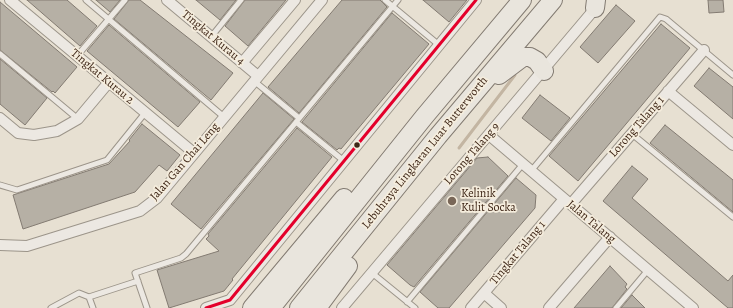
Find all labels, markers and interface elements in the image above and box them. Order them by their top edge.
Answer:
street label: Tingkat Kurau 4 [179,7,247,69]
street label: Tingkat Kurau 2 [67,46,137,108]
street label: Lebuhraya Lingkaran Luar Butterworth [359,74,491,232]
street label: Lorong Talang 1 [606,93,668,161]
street label: Jalan Gan Chai Leng [147,120,223,204]
street label: Lorong Talang 9 [441,120,503,188]
unlabelled marker [352,140,362,150]
place label: Kelinik Kulit Socka [461,187,516,215]
marker: Kelinik Kulit Socka [446,195,458,207]
street label: Jalan Talang [564,197,618,247]
street label: Tingkat Talang 1 [487,218,549,288]

